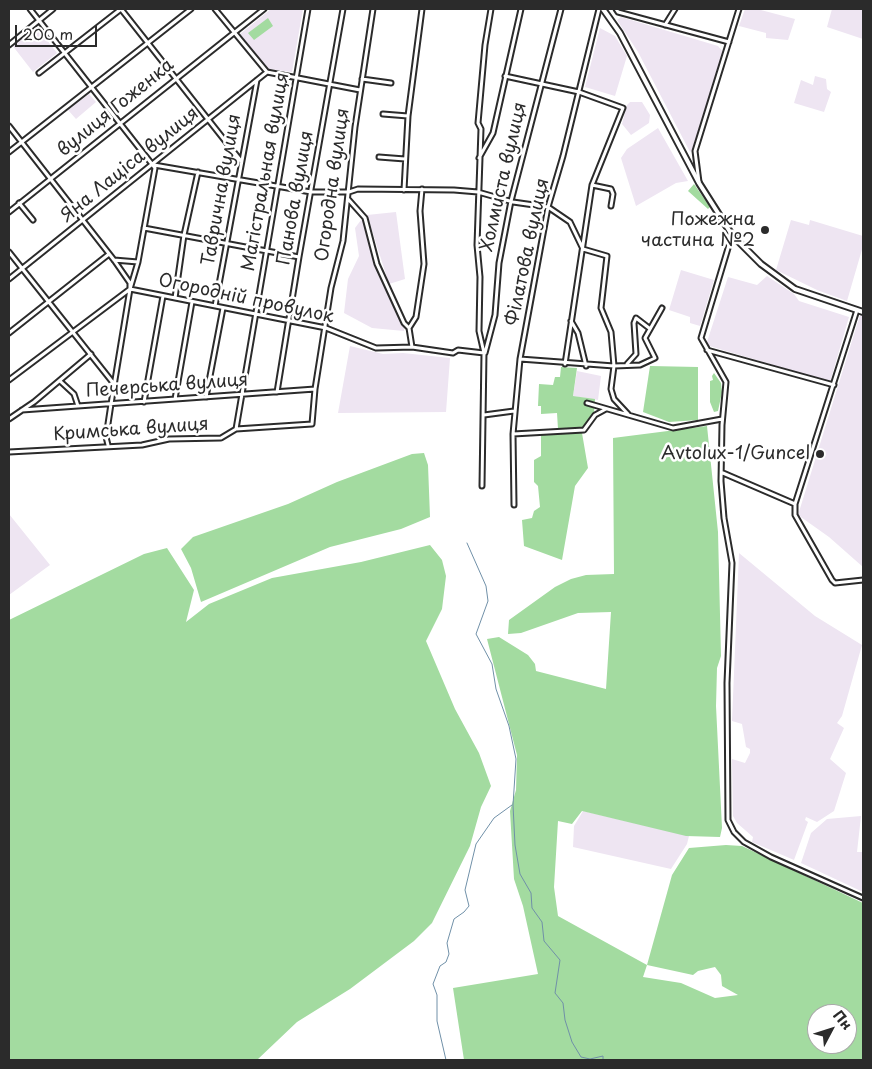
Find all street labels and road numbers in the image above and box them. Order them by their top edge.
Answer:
street label: вулиця Гоженка [54,55,178,161]
street label: Магістральная вулиця [238,71,294,273]
street label: Холмиста вулиця [476,100,532,254]
street label: Яна Лаціса вулиця [57,103,203,227]
street label: Огородна вулиця [312,107,354,263]
street label: Таврична вулиця [198,112,246,268]
street label: Панова вулиця [274,129,318,267]
street label: Філатова вулиця [502,176,554,328]
street label: Огородній провулок [156,270,336,328]
street label: Печерська вулиця [85,370,249,402]
street label: Кримська вулиця [53,414,209,446]

